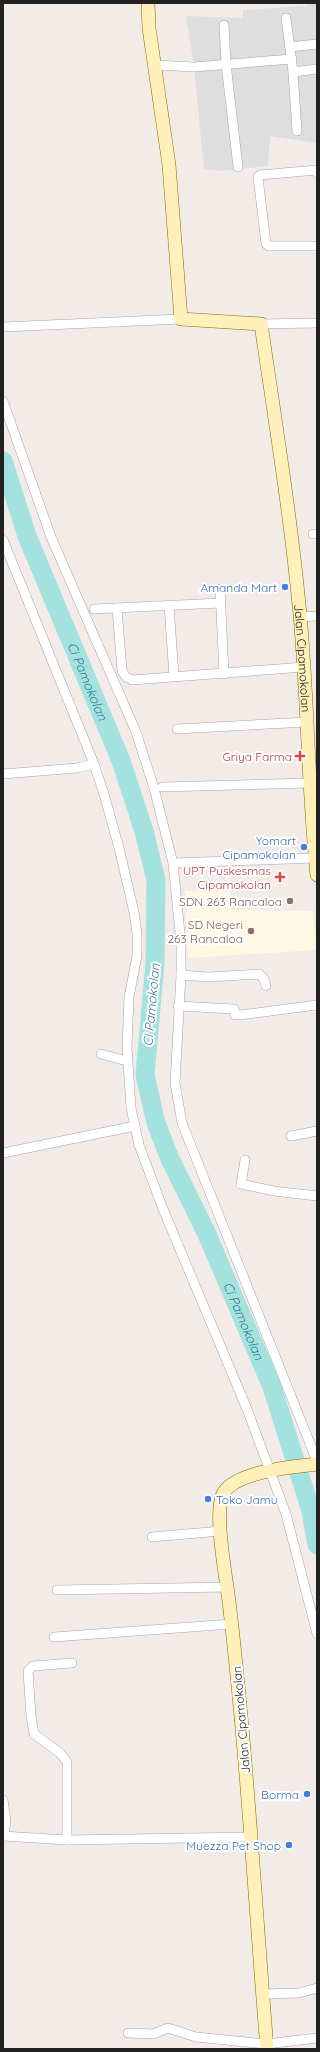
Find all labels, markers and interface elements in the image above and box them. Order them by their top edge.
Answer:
place label: Amanda Mart [200,580,277,595]
marker: Amanda Mart [280,582,290,592]
street label: Jalan Cipamokolan [292,604,314,712]
water label: Ci Pamokolan [64,640,111,723]
place label: Griya Farma [222,749,292,764]
marker: Griya Farma [295,751,305,761]
place label: Yomart Cipamokolan [222,833,296,862]
marker: Yomart Cipamokolan [299,842,309,852]
place label: UPT Puskesmas Cipamokolan [183,863,271,892]
marker: UPT Puskesmas Cipamokolan [274,871,286,883]
place label: SDN 263 Rancaloa [179,894,282,909]
marker: SDN 263 Rancaloa [285,896,295,906]
place label: SD Negeri 263 Rancaloa [167,917,243,946]
marker: SD Negeri 263 Rancaloa [246,926,256,936]
water label: Ci Pamokolan [139,962,163,1047]
water label: Ci Pamokolan [220,1279,268,1363]
place label: Toko Jamu [216,1492,278,1507]
marker: Toko Jamu [203,1494,213,1504]
street label: Jalan Cipamokolan [229,1666,253,1774]
place label: Borma [261,1787,299,1802]
marker: Borma [302,1789,312,1799]
place label: Muezza Pet Shop [186,1838,281,1853]
marker: Muezza Pet Shop [284,1840,294,1850]

